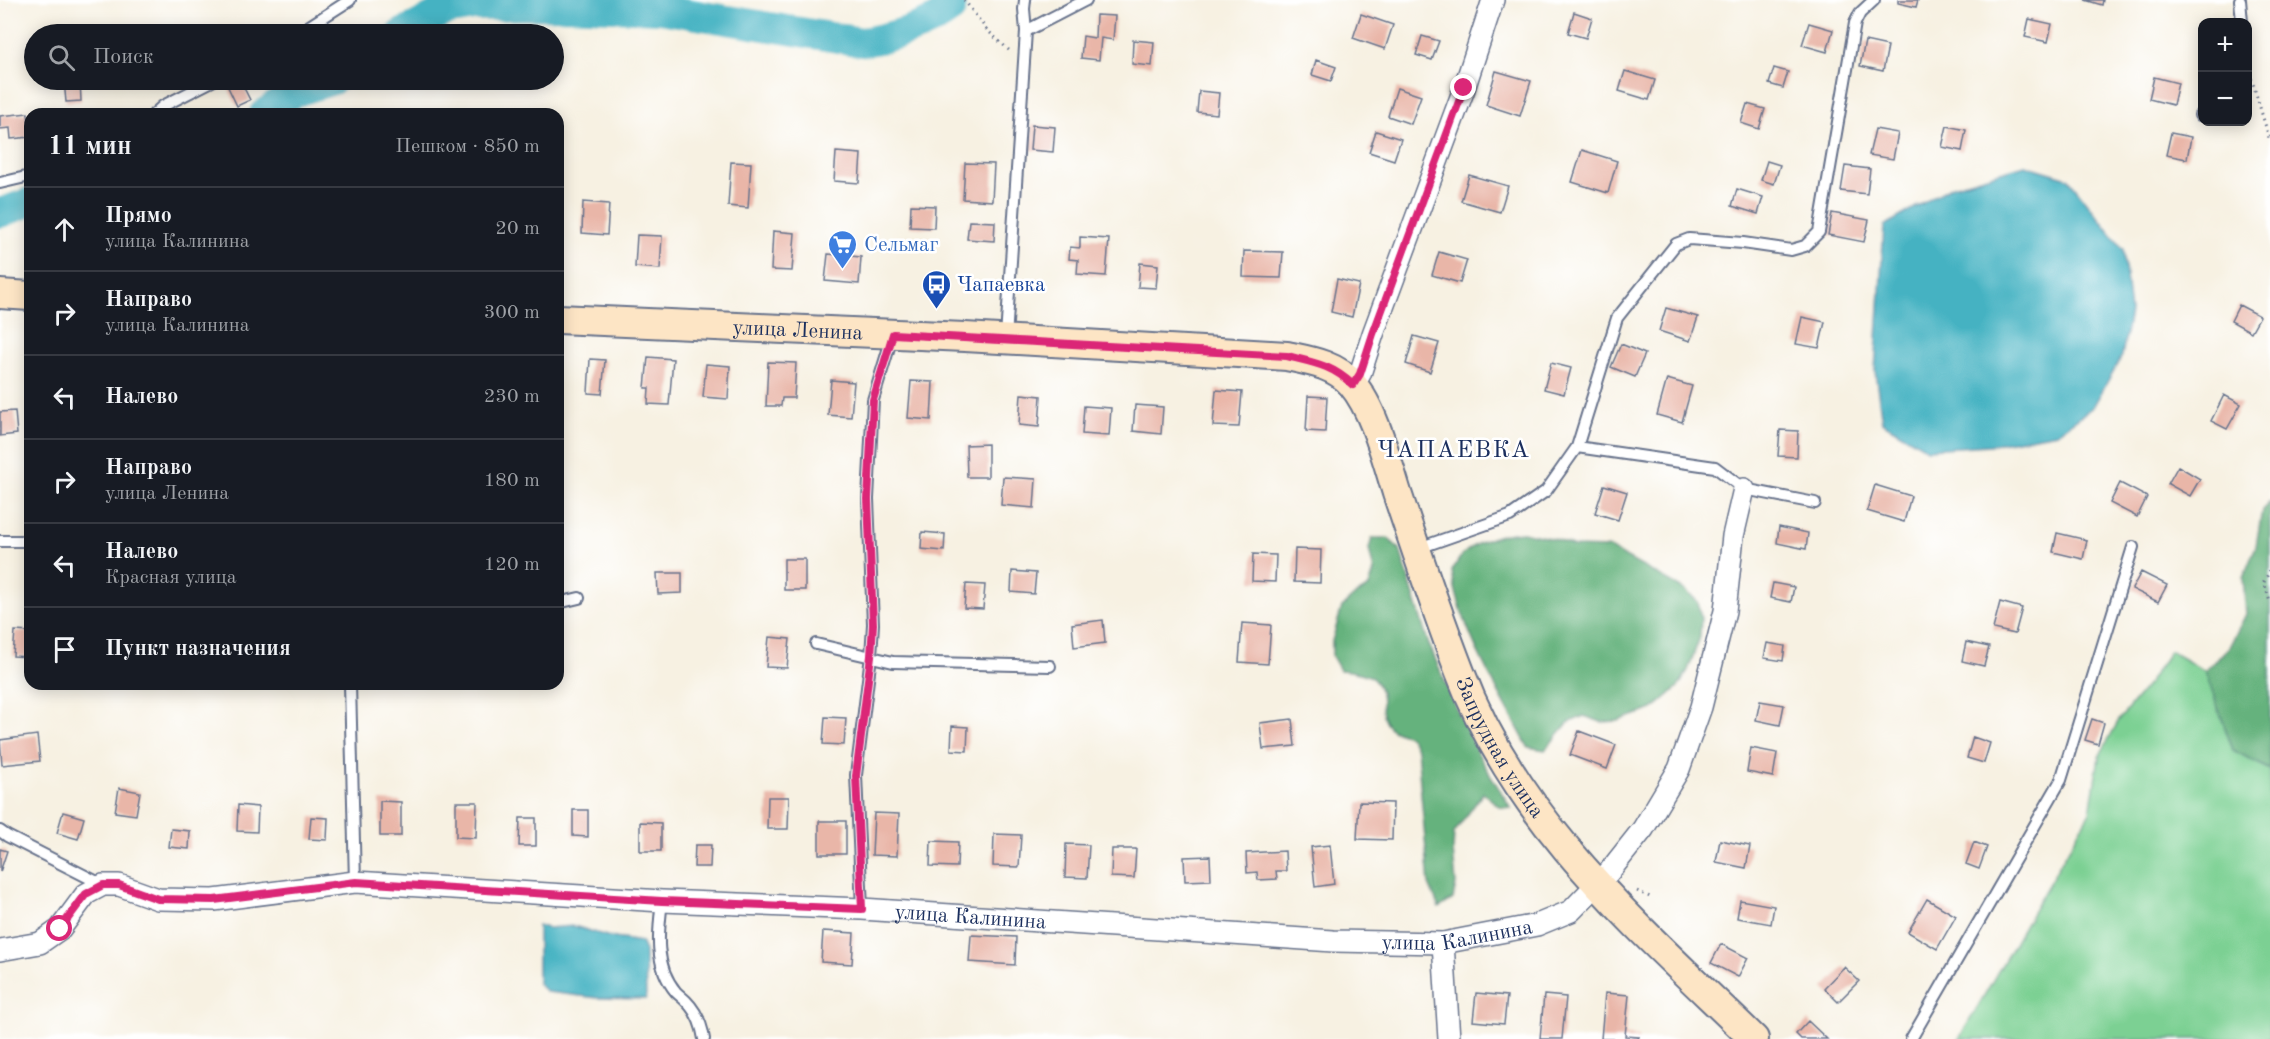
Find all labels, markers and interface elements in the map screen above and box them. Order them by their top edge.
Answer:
map controls [2198,18,2252,126]
button: + [2198,18,2252,72]
search box [24,24,564,90]
icon: search [45,41,78,74]
text: Поиск [93,46,154,68]
button: − [2198,72,2252,126]
route end [1450,74,1476,100]
text: 11 мин [48,134,132,160]
text: Пешком · 850 m [395,137,540,157]
text: Прямо [105,205,172,227]
icon: ahead [48,213,81,246]
text: 20 m [495,219,540,239]
supermarket icon: Сельмаг [827,228,859,270]
text: улица Калинина [105,232,250,252]
place label: Сельмаг [864,235,939,256]
bus stop icon: Чапаевка [920,268,952,310]
place label: Чапаевка [957,275,1045,296]
text: Направо [105,289,192,311]
icon: right [48,297,81,330]
text: 300 m [484,303,540,323]
text: улица Калинина [105,316,250,336]
street label: улица Ленина [732,318,863,344]
icon: left [48,381,81,414]
text: Налево [105,386,178,408]
text: 230 m [484,387,540,407]
district label: ЧАПАЕВКА [1377,439,1531,463]
text: Направо [105,457,192,479]
icon: right [48,465,81,498]
text: 180 m [484,471,540,491]
text: улица Ленина [105,484,229,504]
text: Налево [105,541,178,563]
icon: left [48,549,81,582]
text: 120 m [484,555,540,575]
text: Красная улица [105,568,237,588]
icon: arrive [48,633,81,666]
text: Пункт назначения [105,638,291,660]
street label: Запрудная улица [1451,674,1547,822]
street label: улица Калинина [894,902,1047,933]
route start [46,915,72,941]
street label: улица Калинина [1382,917,1534,955]

